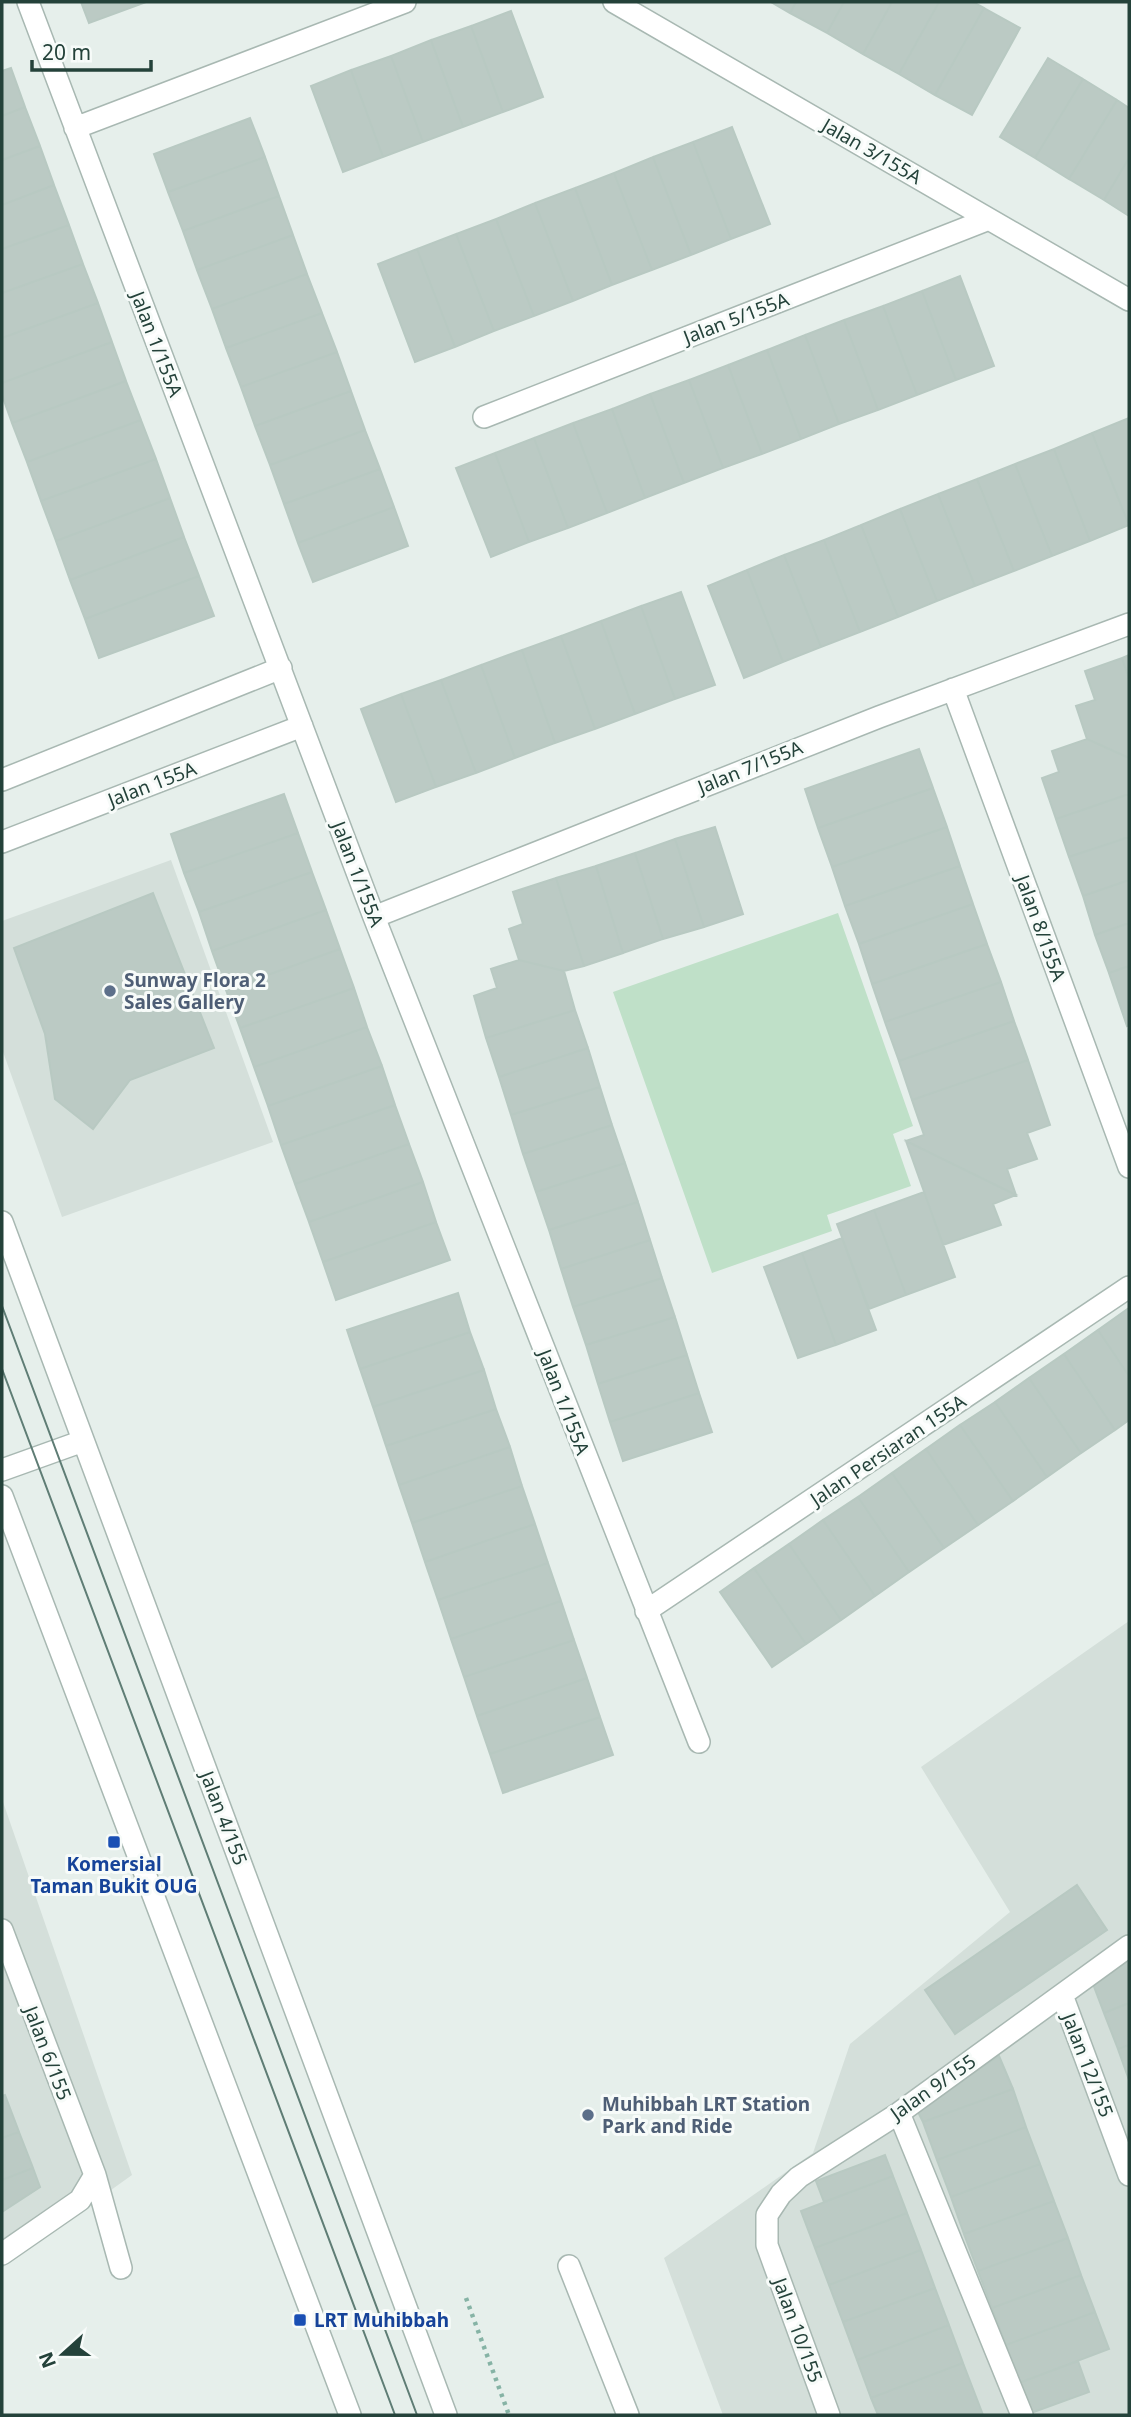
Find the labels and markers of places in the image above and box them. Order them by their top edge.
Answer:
place label: Sunway Flora 2 Sales Gallery [124,967,266,1015]
marker: Sunway Flora 2 Sales Gallery [102,983,118,999]
marker: Komersial Taman Bukit OUG [106,1834,122,1850]
place label: Komersial Taman Bukit OUG [31,1851,197,1899]
place label: Muhibbah LRT Station Park and Ride [602,2091,810,2139]
marker: Muhibbah LRT Station Park and Ride [580,2107,596,2123]
place label: LRT Muhibbah [314,2307,449,2333]
marker: LRT Muhibbah [292,2312,308,2328]

